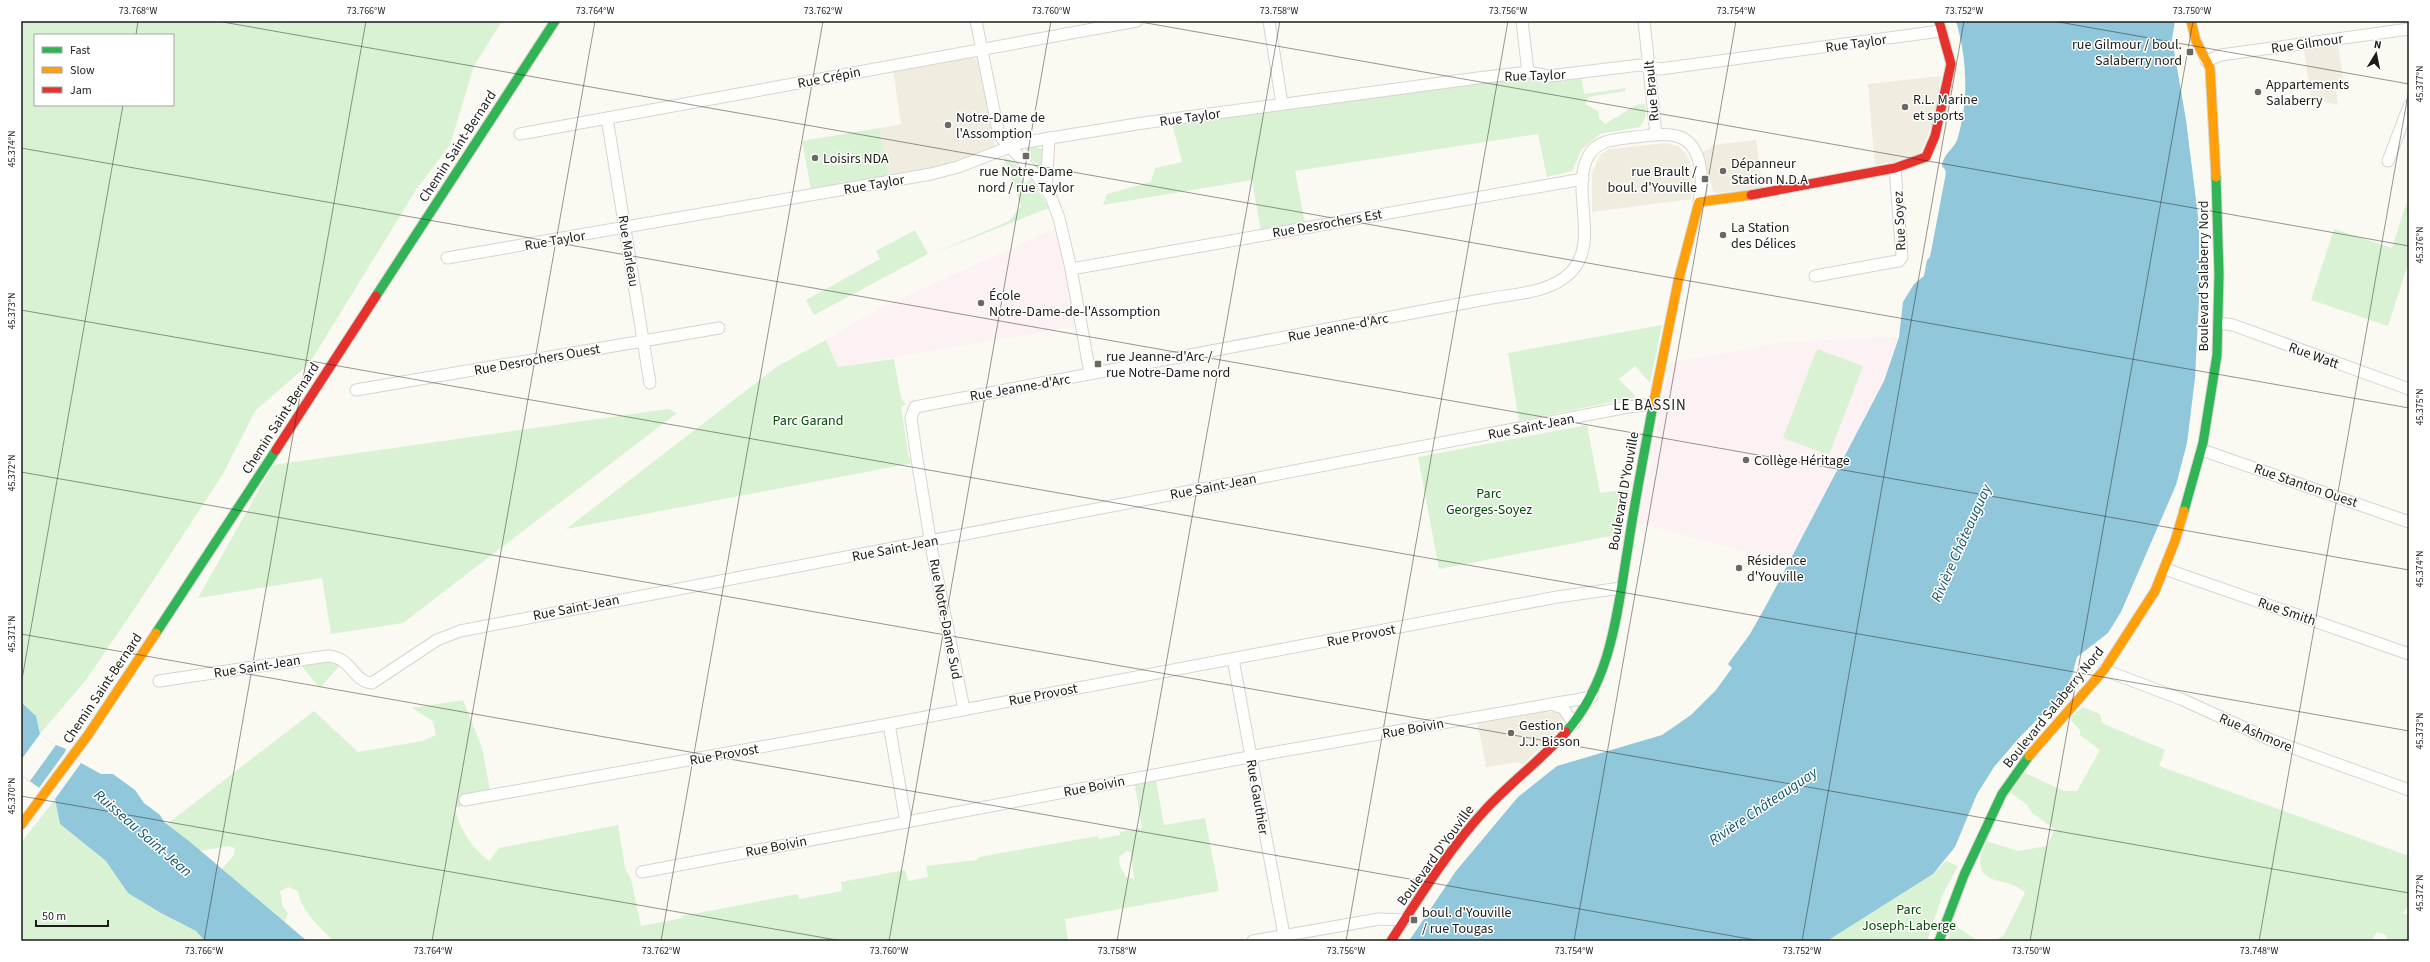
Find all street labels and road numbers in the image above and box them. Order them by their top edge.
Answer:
street label: Rue Gilmour [2270,29,2345,59]
street label: Rue Taylor [1824,30,1888,58]
street label: Rue Brault [1639,59,1665,122]
street label: Rue Crépin [796,62,862,94]
street label: Rue Taylor [1504,65,1566,87]
street label: Chemin Saint-Bernard [414,87,502,206]
street label: Rue Taylor [1158,104,1222,132]
street label: Rue Taylor [842,170,906,200]
street label: Rue Soyez [1888,191,1912,251]
street label: Boulevard Salaberry Nord [2194,200,2214,352]
street label: Rue Desrochers Est [1271,204,1384,243]
street label: Rue Marleau [612,214,644,288]
street label: Rue Taylor [523,226,587,256]
street label: Rue Jeanne-d'Arc [1286,308,1391,348]
street label: Rue Watt [2286,338,2342,374]
street label: Rue Desrochers Ouest [473,339,602,381]
street label: Chemin Saint-Bernard [237,359,325,478]
street label: Rue Jeanne-d'Arc [968,369,1073,407]
street label: Rue Saint-Jean [1486,409,1576,445]
street label: Boulevard D'Youville [1604,430,1644,552]
street label: Rue Stanton Ouest [2251,459,2360,513]
street label: Rue Saint-Jean [1168,469,1258,505]
street label: Rue Saint-Jean [850,531,940,567]
street label: Rue Notre-Dame Sud [924,557,967,681]
street label: Rue Saint-Jean [531,590,621,626]
street label: Rue Smith [2255,593,2318,631]
street label: Rue Provost [1325,619,1398,652]
street label: Chemin Saint-Bernard [58,629,147,748]
street label: Boulevard Salaberry Nord [1998,643,2109,773]
street label: Rue Saint-Jean [212,650,302,684]
street label: Rue Provost [1007,678,1080,711]
street label: Rue Ashmore [2216,709,2295,757]
street label: Rue Boivin [1381,714,1446,744]
street label: Rue Provost [688,739,761,771]
street label: Rue Gauthier [1241,758,1274,837]
street label: Rue Boivin [1062,771,1127,803]
street label: Boulevard D'Youville [1392,801,1479,910]
street label: Rue Boivin [744,831,809,863]

